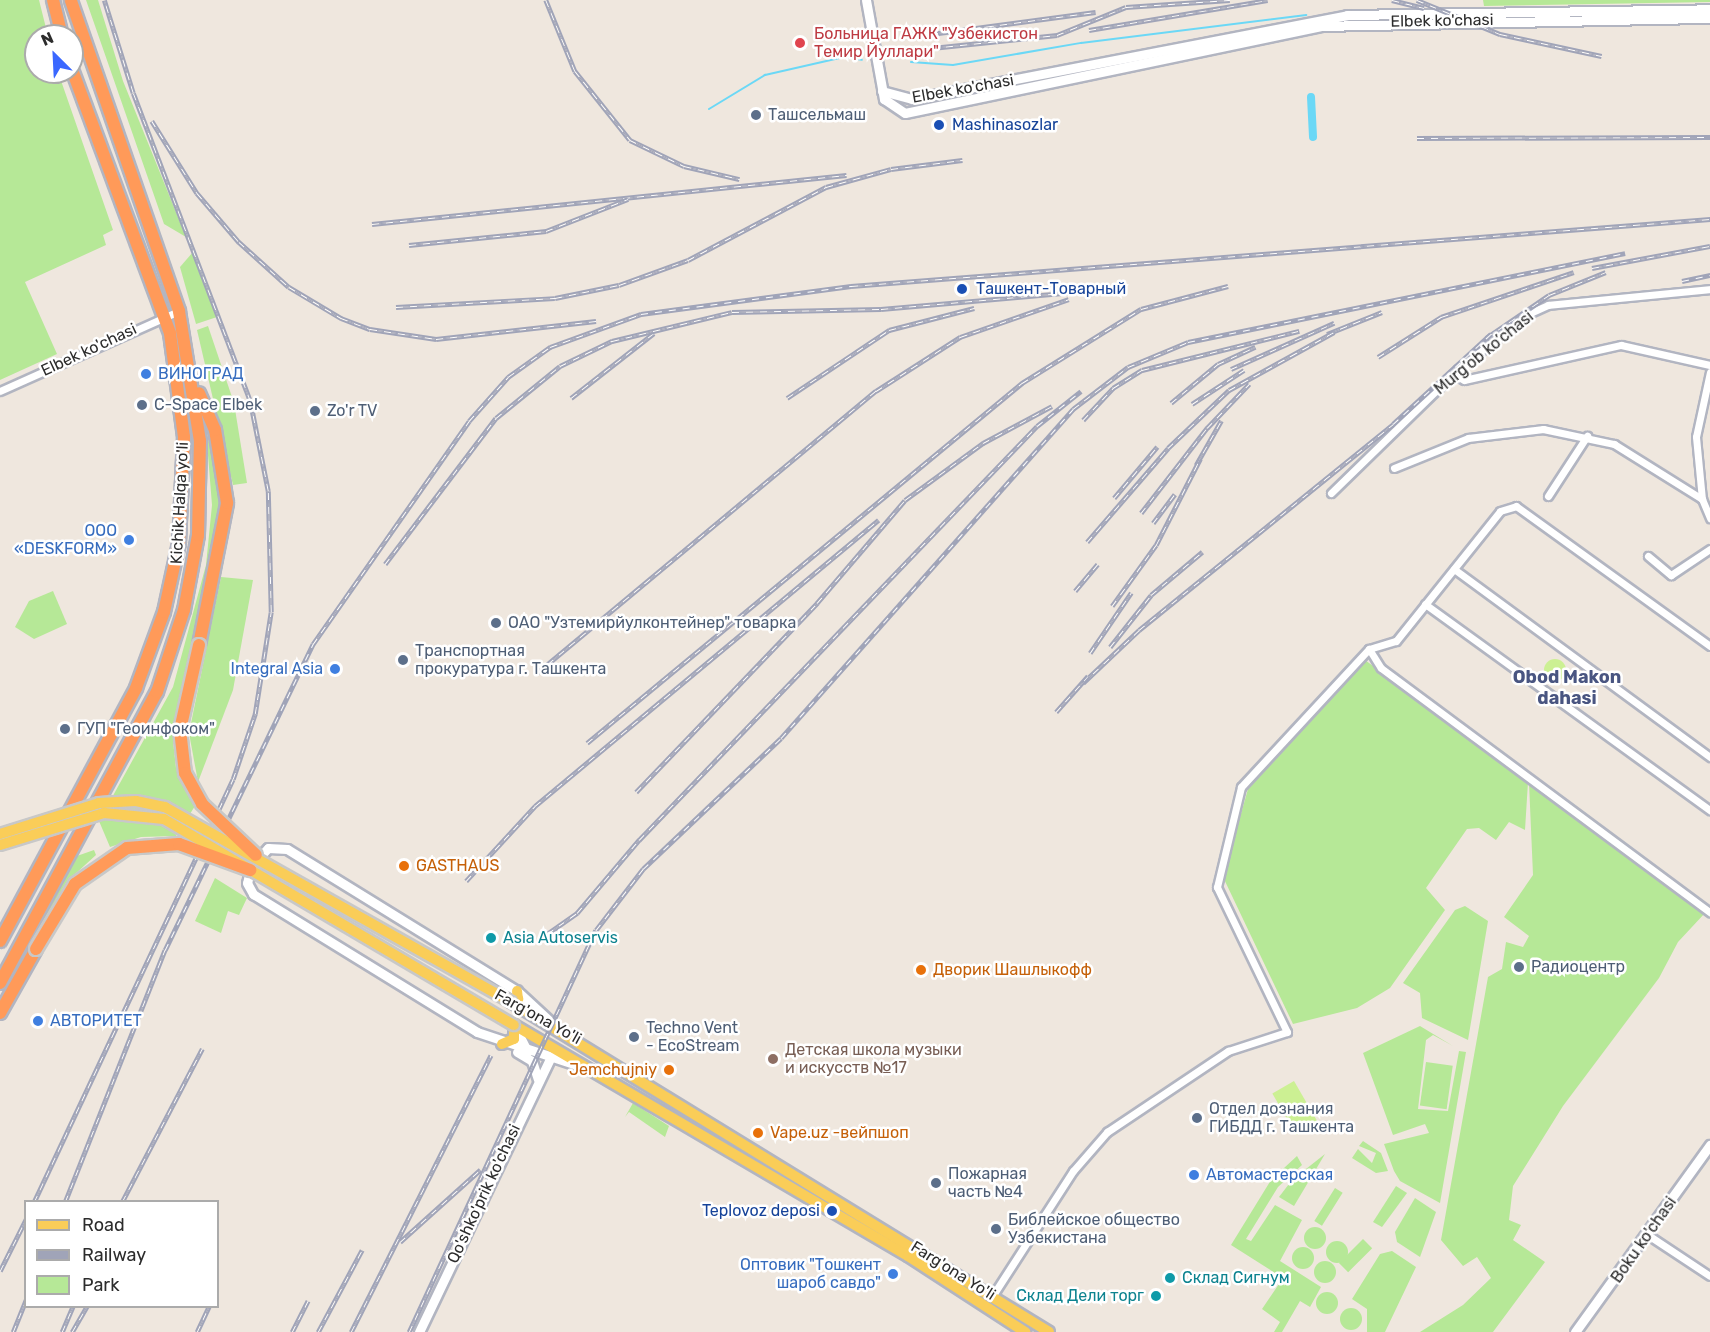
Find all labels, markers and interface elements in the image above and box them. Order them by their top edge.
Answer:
street label: Elbek ko'chasi [1390,11,1494,31]
north arrow [24,24,84,84]
place label: Больница ГАЖК "Узбекистон Темир Йуллари" [814,24,1038,62]
text: N [38,28,56,50]
marker: Больница ГАЖК "Узбекистон Темир Йуллари" [791,34,809,52]
street label: Elbek ko'chasi [910,71,1016,107]
place label: Ташсельмаш [768,105,866,125]
marker: Ташсельмаш [749,108,763,122]
place label: Mashinasozlar [952,115,1058,135]
marker: Mashinasozlar [930,116,948,134]
place label: Ташкент-Товарный [976,279,1126,299]
marker: Ташкент-Товарный [953,280,971,298]
street label: Murg’ob ko’chasi [1431,307,1537,399]
street label: Elbek ko'chasi [38,319,140,381]
place label: ВИНОГРАД [158,364,244,384]
marker: ВИНОГРАД [139,367,153,381]
place label: C-Space Elbek [154,395,262,415]
marker: C-Space Elbek [135,398,149,412]
place label: Zo'r TV [327,401,378,421]
marker: Zo'r TV [308,404,322,418]
street label: Kichik Halqa yo'li [167,441,193,565]
place label: ООО «DESKFORM» [14,521,117,559]
marker: ООО «DESKFORM» [122,533,136,547]
place label: ОАО "Узтемирйулконтейнер" товарка [508,613,796,633]
marker: ОАО "Узтемирйулконтейнер" товарка [489,616,503,630]
place label: Транспортная прокуратура г. Ташкента [415,641,606,679]
marker: Транспортная прокуратура г. Ташкента [396,653,410,667]
place label: Integral Asia [230,659,323,679]
marker: Integral Asia [328,662,342,676]
district label: Obod Makon dahasi [1513,667,1621,710]
place label: ГУП "Геоинфоком" [77,719,215,739]
marker: ГУП "Геоинфоком" [58,722,72,736]
place label: GASTHAUS [416,856,499,876]
marker: GASTHAUS [397,859,411,873]
place label: Asia Autoservis [503,928,618,948]
marker: Asia Autoservis [484,931,498,945]
place label: Радиоцентр [1531,957,1625,977]
place label: Дворик Шашлыкофф [933,960,1092,980]
marker: Радиоцентр [1512,960,1526,974]
marker: Дворик Шашлыкофф [914,963,928,977]
street label: Farg'ona Yo'li [491,985,585,1049]
place label: АВТОРИТЕТ [50,1011,142,1031]
marker: АВТОРИТЕТ [31,1014,45,1028]
place label: Techno Vent - EcoStream [646,1018,739,1056]
marker: Techno Vent - EcoStream [627,1030,641,1044]
place label: Детская школа музыки и искусств №17 [785,1040,962,1078]
marker: Детская школа музыки и искусств №17 [766,1052,780,1066]
place label: Jemchujniy [569,1060,657,1080]
marker: Jemchujniy [662,1063,676,1077]
place label: Отдел дознания ГИБДД г. Ташкента [1209,1099,1354,1137]
marker: Отдел дознания ГИБДД г. Ташкента [1190,1111,1204,1125]
street label: Qo'shko'prik ko'chasi [443,1121,525,1267]
place label: Vape.uz -вейпшоп [770,1123,909,1143]
marker: Vape.uz -вейпшоп [751,1126,765,1140]
place label: Пожарная часть №4 [948,1164,1027,1202]
place label: Автомастерская [1206,1165,1333,1185]
marker: Автомастерская [1187,1168,1201,1182]
marker: Пожарная часть №4 [929,1176,943,1190]
street label: Boku ko'chasi [1607,1193,1681,1287]
legend [24,1200,219,1308]
place label: Teplovoz deposi [702,1201,820,1221]
marker: Teplovoz deposi [825,1204,839,1218]
place label: Библейское общество Узбекистана [1008,1210,1180,1248]
text: Road [82,1214,125,1236]
marker: Библейское общество Узбекистана [989,1222,1003,1236]
street label: Farg'ona Yo'li [907,1237,999,1305]
text: Railway [82,1244,146,1266]
place label: Оптовик "Тошкент шароб савдо" [740,1255,881,1293]
marker: Оптовик "Тошкент шароб савдо" [886,1267,900,1281]
place label: Склад Сигнум [1182,1268,1290,1288]
marker: Склад Сигнум [1163,1271,1177,1285]
text: Park [82,1274,119,1296]
place label: Склад Дели торг [1016,1286,1144,1306]
marker: Склад Дели торг [1149,1289,1163,1303]

